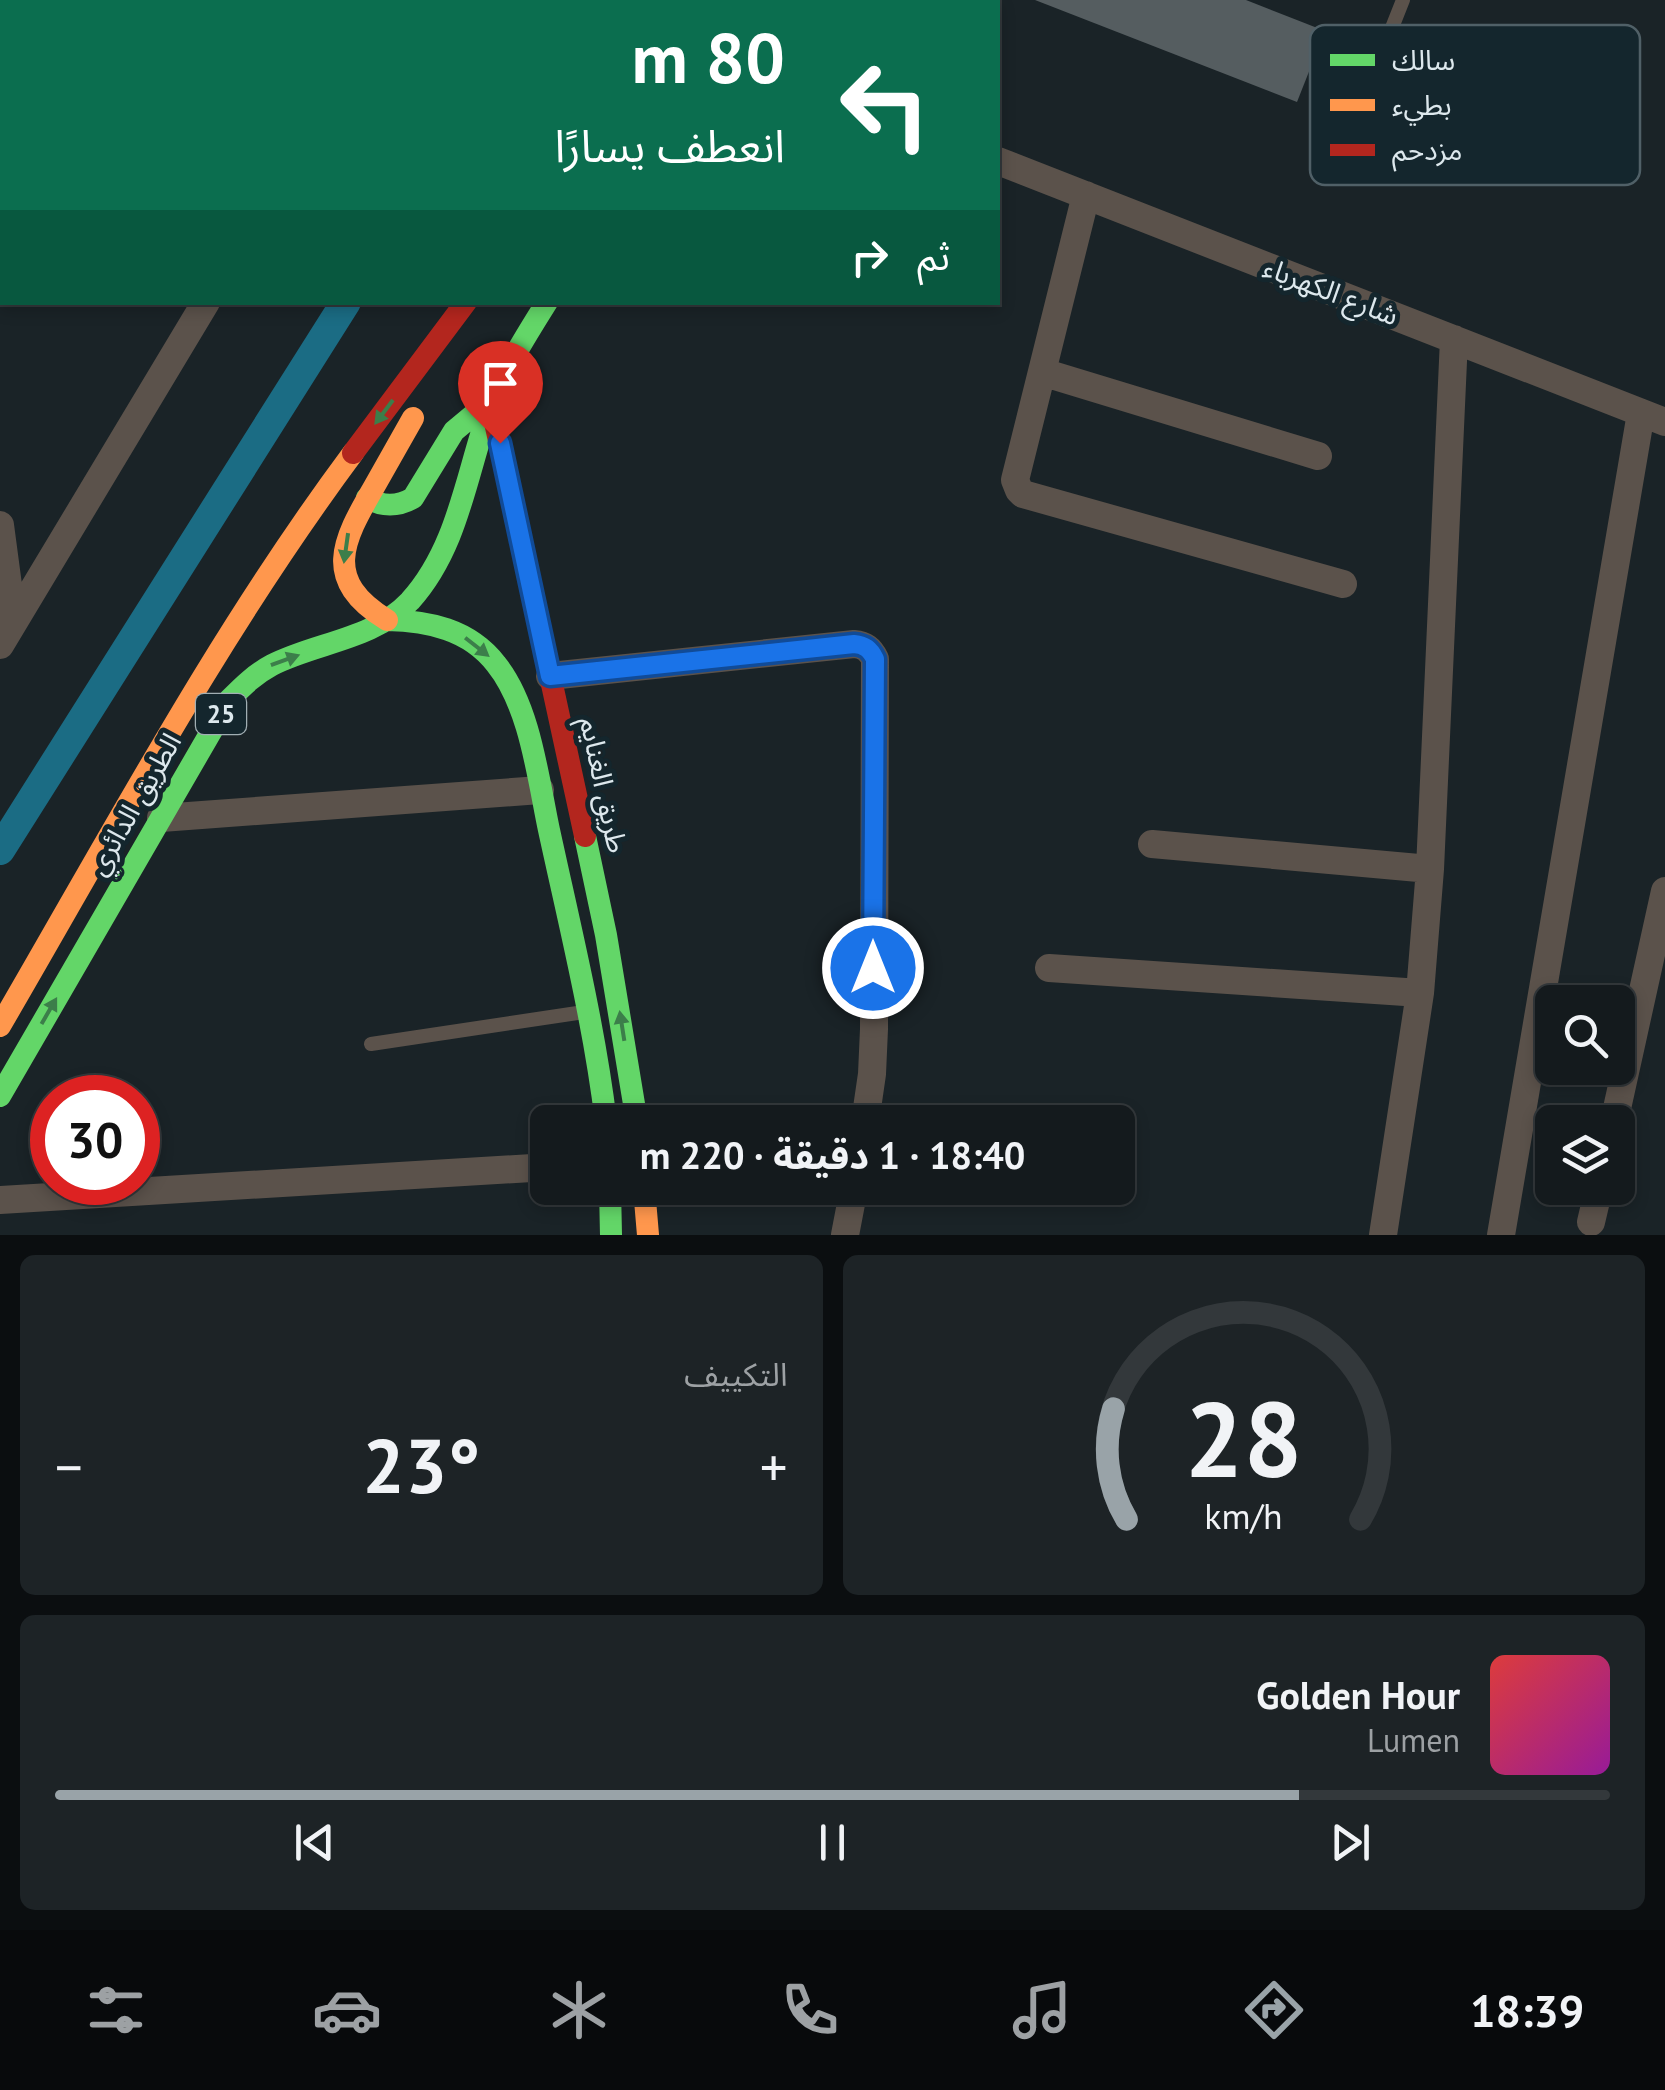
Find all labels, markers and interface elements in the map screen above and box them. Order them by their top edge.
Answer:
text: 80 m [632,12,785,102]
legend [1310,25,1640,185]
icon: left [820,40,950,170]
text: سالك [1392,41,1455,78]
text: بطيء [1392,86,1452,126]
text: انعطف يسارًا [554,116,785,174]
text: مزدحم [1392,131,1463,172]
icon: right [842,230,897,285]
text: ثم [917,231,950,280]
street label: شارع الكهرباء [1257,248,1404,336]
pin [458,341,543,444]
icon: arrive [473,356,528,411]
one-way arrow [374,399,394,425]
one-way arrow [338,533,354,564]
one-way arrow [464,637,490,658]
one-way arrow [270,651,300,666]
road number: 25 [196,694,246,734]
street label: طريق الغنايم [568,714,637,857]
street label: الطريق الدائري [78,726,192,883]
position arrow [821,916,925,1020]
map controls [1535,985,1635,1205]
button: search [1535,985,1635,1085]
one-way arrow [40,997,57,1025]
one-way arrow [614,1010,629,1041]
speed limit sign: 30 [30,1075,160,1205]
button: layers [1535,1105,1635,1205]
text: 18:40 · 1 دقيقة · 220 m [640,1130,1025,1179]
text: التكييف [684,1353,788,1395]
text: 28 [1185,1371,1303,1506]
text: 23° [362,1417,480,1514]
text: − [55,1431,83,1502]
text: + [760,1431,787,1502]
text: km/h [1205,1493,1283,1539]
text: Golden Hour [1256,1670,1460,1719]
text: Lumen [1367,1719,1460,1761]
icon: previous [287,1815,342,1870]
icon: pause [805,1815,860,1870]
icon: next [1323,1815,1378,1870]
icon: filters [81,1975,151,2045]
icon: car [312,1975,382,2045]
icon: climate [544,1975,614,2045]
icon: phone [775,1975,845,2045]
icon: music [1007,1975,1077,2045]
icon: directions [1239,1975,1309,2045]
text: 18:39 [1470,1981,1584,2039]

